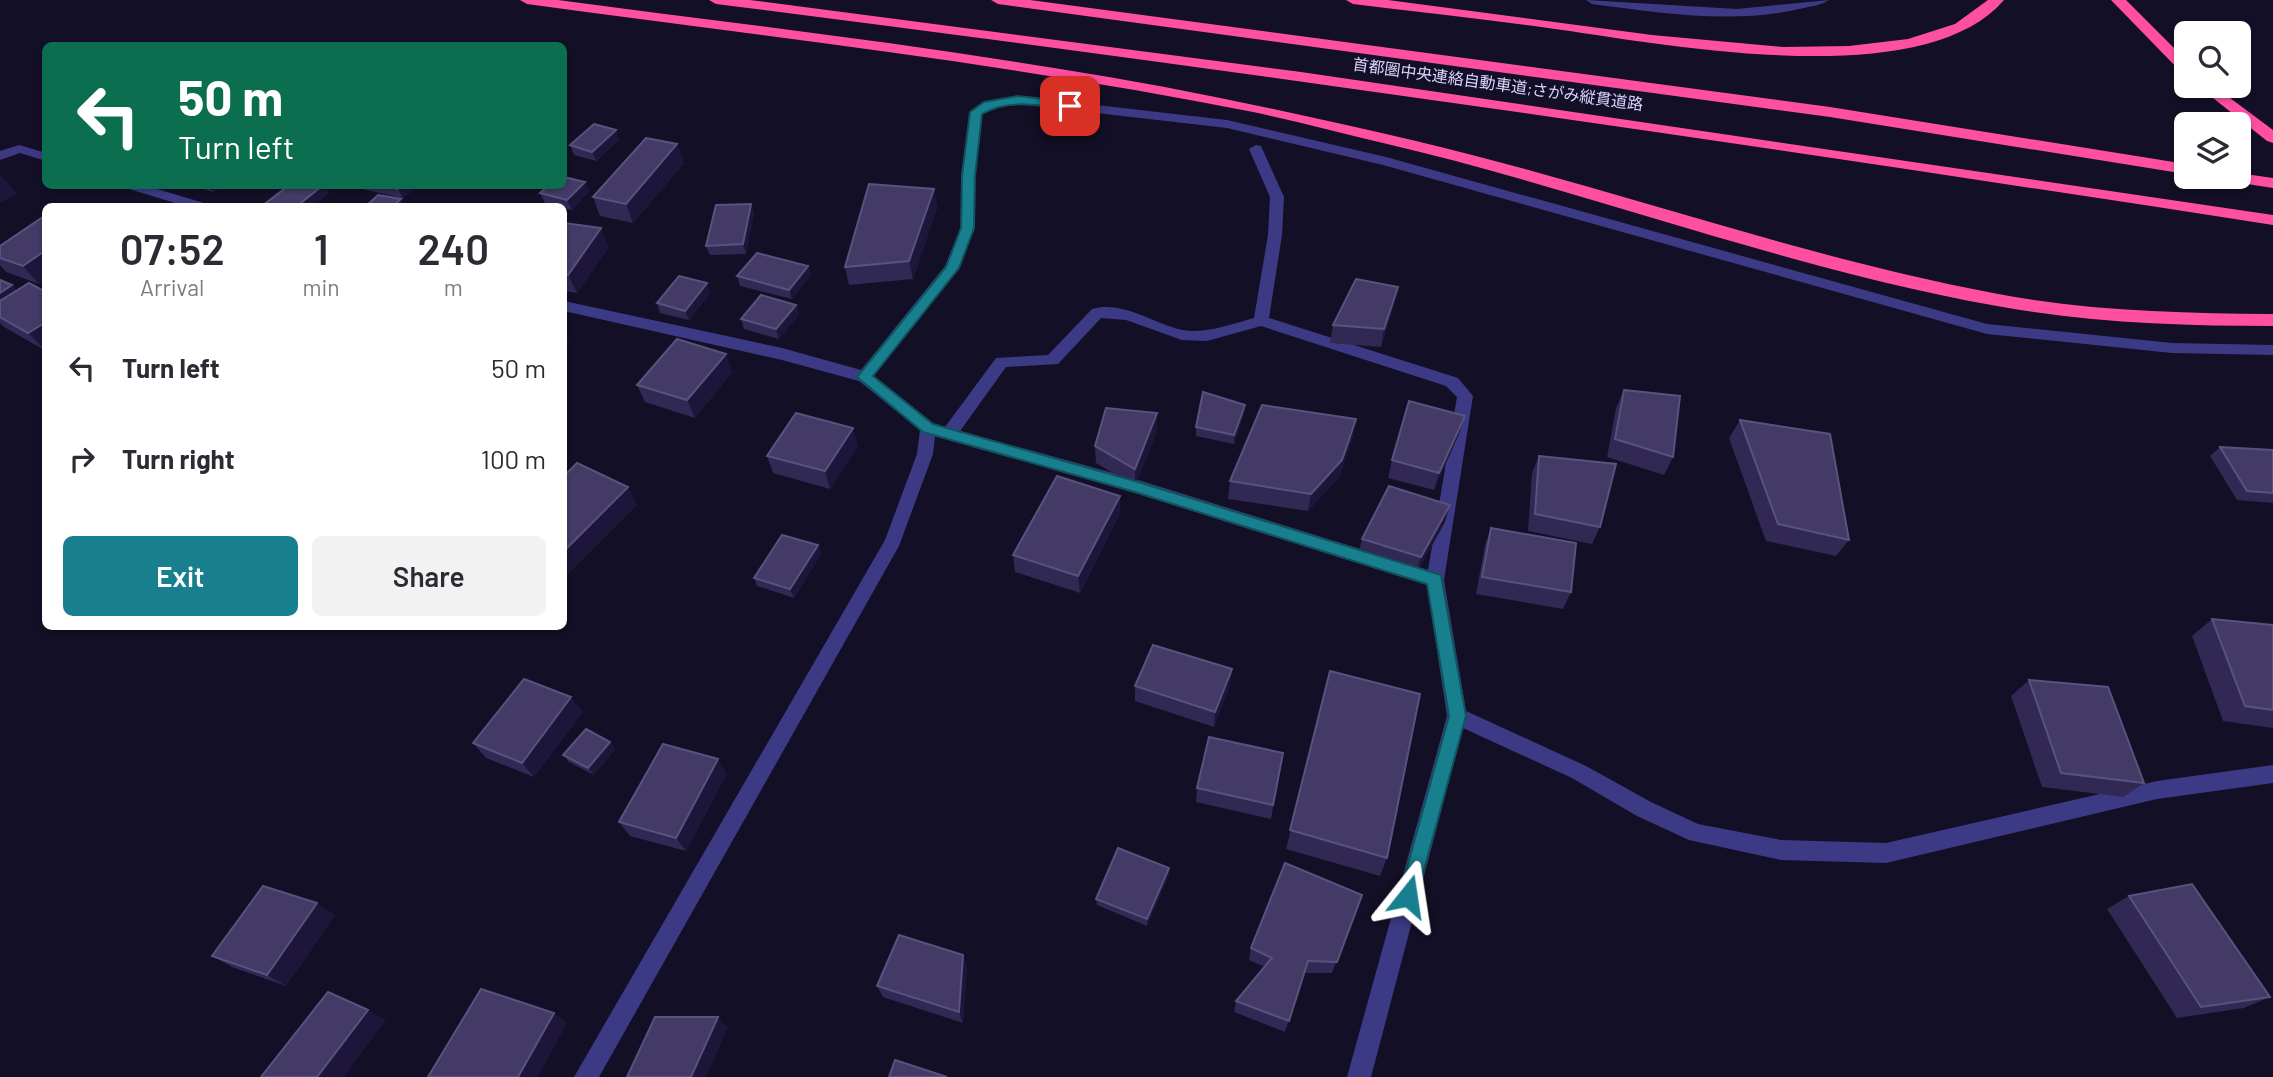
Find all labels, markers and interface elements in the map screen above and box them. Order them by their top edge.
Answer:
map controls [2174,21,2251,189]
button: search [2174,21,2251,98]
street label: 首都圏中央連絡自動車道;さがみ縦貫道路 [1352,54,1644,113]
text: 50 m [178,67,283,126]
icon: left [63,70,154,161]
pin [1040,76,1100,136]
icon: arrive [1051,87,1089,125]
button: layers [2174,112,2251,189]
text: Turn left [178,127,295,165]
text: 07:52 [120,223,225,273]
text: 1 [314,223,328,273]
text: 240 [418,223,489,273]
text: Arrival [140,273,204,301]
text: min [302,273,340,301]
text: m [444,273,463,301]
icon: left [63,349,101,387]
text: Turn left [122,352,220,383]
text: 50 m [491,352,546,383]
icon: right [63,440,101,478]
text: Turn right [122,443,235,474]
text: 100 m [481,443,546,474]
button: Exit [63,536,298,616]
button: Share [312,536,546,616]
position arrow [1371,859,1445,933]

